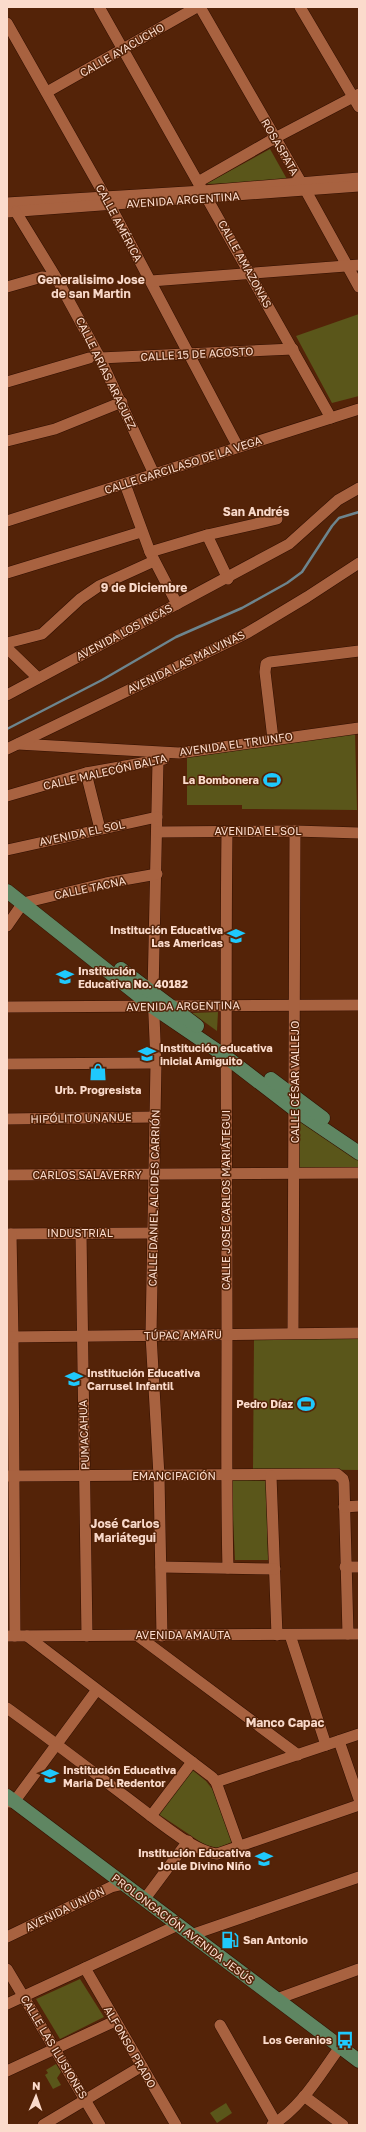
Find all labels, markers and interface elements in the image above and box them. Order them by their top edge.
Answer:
street label: CALLE AYACUCHO [77,20,166,79]
street label: ROSASPATA [259,116,302,178]
street label: CALLE AMÉRICA [94,182,146,264]
street label: AVENIDA ARGENTINA [126,189,241,210]
street label: CALLE AMAZONAS [216,218,275,310]
district label: Generalisimo Jose de san Martin [37,272,145,301]
street label: CALLE ARIAS ARAGUEZ [74,315,139,431]
street label: CALLE 15 DE AGOSTO [140,344,254,363]
street label: CALLE GARCILASO DE LA VEGA [103,433,264,496]
district label: San Andrés [223,504,290,519]
district label: 9 de Diciembre [101,580,187,595]
street label: AVENIDA LOS INCAS [73,601,174,662]
street label: AVENIDA LAS MALVINAS [125,627,247,696]
street label: AVENIDA EL TRIUNFO [178,729,293,758]
street label: CALLE MALECÓN BALTA [42,751,169,792]
sports icon: La Bombonera [262,770,282,790]
place label: La Bombonera [182,773,259,786]
street label: AVENIDA EL SOL [38,817,127,848]
street label: AVENIDA EL SOL [214,824,302,837]
street label: CALLE TACNA [53,873,128,901]
place label: Institución Educativa Las Americas [110,923,223,949]
school or university icon: Institución Educativa Las Americas [226,926,246,946]
place label: Institución Educativa No. 40182 [78,964,188,990]
school or university icon: Institución Educativa No. 40182 [55,967,75,987]
street label: AVENIDA ARGENTINA [126,998,240,1013]
street label: CALLE CÉSAR VALLEJO [288,1021,301,1143]
place label: Institución educativa inicial Amiguito [160,1041,273,1067]
school or university icon: Institución educativa inicial Amiguito [137,1044,157,1064]
shop icon: Urb. Progresista [88,1062,108,1082]
place label: Urb. Progresista [55,1083,141,1096]
street label: CALLE DANIEL ALCIDES CARRIÓN [145,1109,162,1287]
street label: HIPÓLITO UNANUE [30,1110,132,1125]
street label: CALLE JOSÉ CARLOS MARIÁTEGUI [219,1110,232,1290]
street label: CARLOS SALAVERRY [33,1168,141,1181]
street label: INDUSTRIAL [47,1226,114,1239]
street label: TÚPAC AMARU [144,1327,222,1342]
place label: Institución Educativa Carrusel Infantil [87,1366,200,1392]
school or university icon: Institución Educativa Carrusel Infantil [64,1369,84,1389]
sports icon: Pedro Díaz [296,1394,316,1414]
place label: Pedro Díaz [236,1397,293,1410]
street label: PUMACAHUA [76,1399,91,1470]
street label: EMANCIPACIÓN [132,1469,216,1482]
district label: José Carlos Mariátegui [91,1516,160,1545]
street label: AVENIDA AMAUTA [135,1628,231,1641]
district label: Manco Capac [246,1715,324,1730]
place label: Institución Educativa Maria Del Redentor [63,1763,176,1789]
school or university icon: Institución Educativa Maria Del Redentor [40,1766,60,1786]
place label: Institución Educativa Joule Divino Niño [138,1846,251,1872]
school or university icon: Institución Educativa Joule Divino Niño [254,1849,274,1869]
street label: PROLONGACIÓN AVENIDA JESÚS [110,1871,257,1986]
street label: AVENIDA UNIÓN [23,1884,106,1933]
fuel station icon: San Antonio [220,1930,240,1950]
place label: San Antonio [243,1933,308,1946]
street label: CALLE LAS ILUSIONES [18,1993,90,2101]
street label: ALFONSO PRADO [102,2003,159,2090]
bus stop icon: Los Geranios [335,2030,355,2050]
place label: Los Geranios [263,2033,332,2046]
north arrow [16,2076,56,2116]

